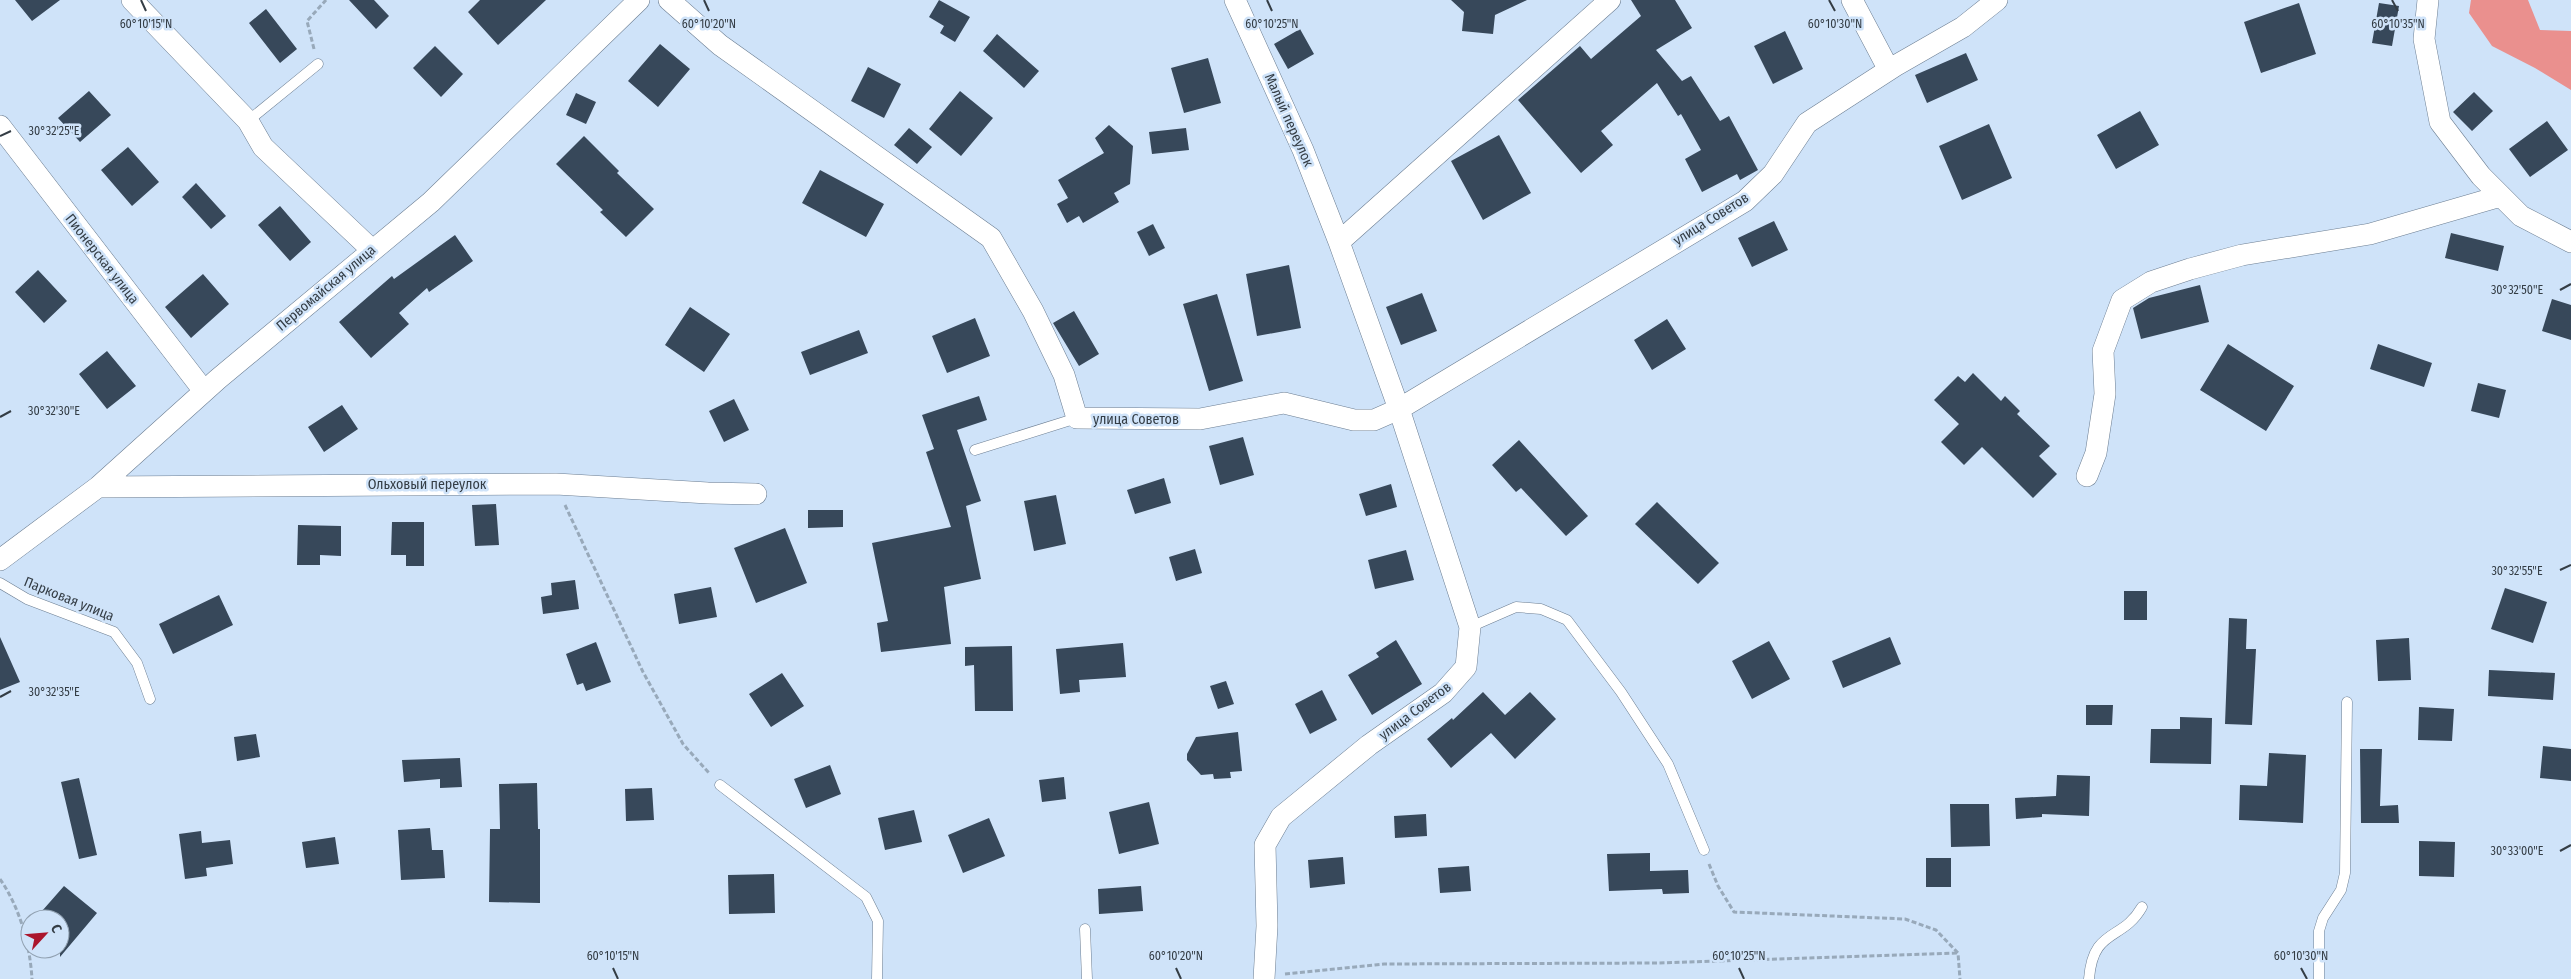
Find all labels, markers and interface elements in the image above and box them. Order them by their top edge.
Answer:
text: 60°10'15"N [120,17,172,31]
text: 60°10'20"N [682,17,736,31]
text: 60°10'25"N [1245,17,1299,31]
text: 60°10'30"N [1808,17,1862,31]
text: 60°10'35"N [2371,17,2425,31]
street label: Малый переулок [1261,71,1317,170]
text: 30°32'25"E [29,124,80,138]
street label: улица Советов [1670,189,1752,249]
street label: Пионерская улица [62,211,143,308]
street label: Первомайская улица [273,241,379,335]
text: 30°32'50"E [2491,283,2543,297]
text: 30°32'30"E [28,404,80,418]
street label: улица Советов [1093,411,1179,428]
street label: Ольховый переулок [368,476,487,493]
text: 30°32'55"E [2491,564,2543,578]
street label: Парковая улица [21,573,117,625]
street label: улица Советов [1376,678,1454,744]
text: 30°32'35"E [28,685,80,699]
text: 30°33'00"E [2491,844,2544,858]
north arrow [20,909,70,959]
text: С [47,921,66,936]
text: 60°10'15"N [587,949,639,963]
text: 60°10'20"N [1149,949,1203,963]
text: 60°10'25"N [1712,949,1766,963]
text: 60°10'30"N [2274,949,2328,963]

